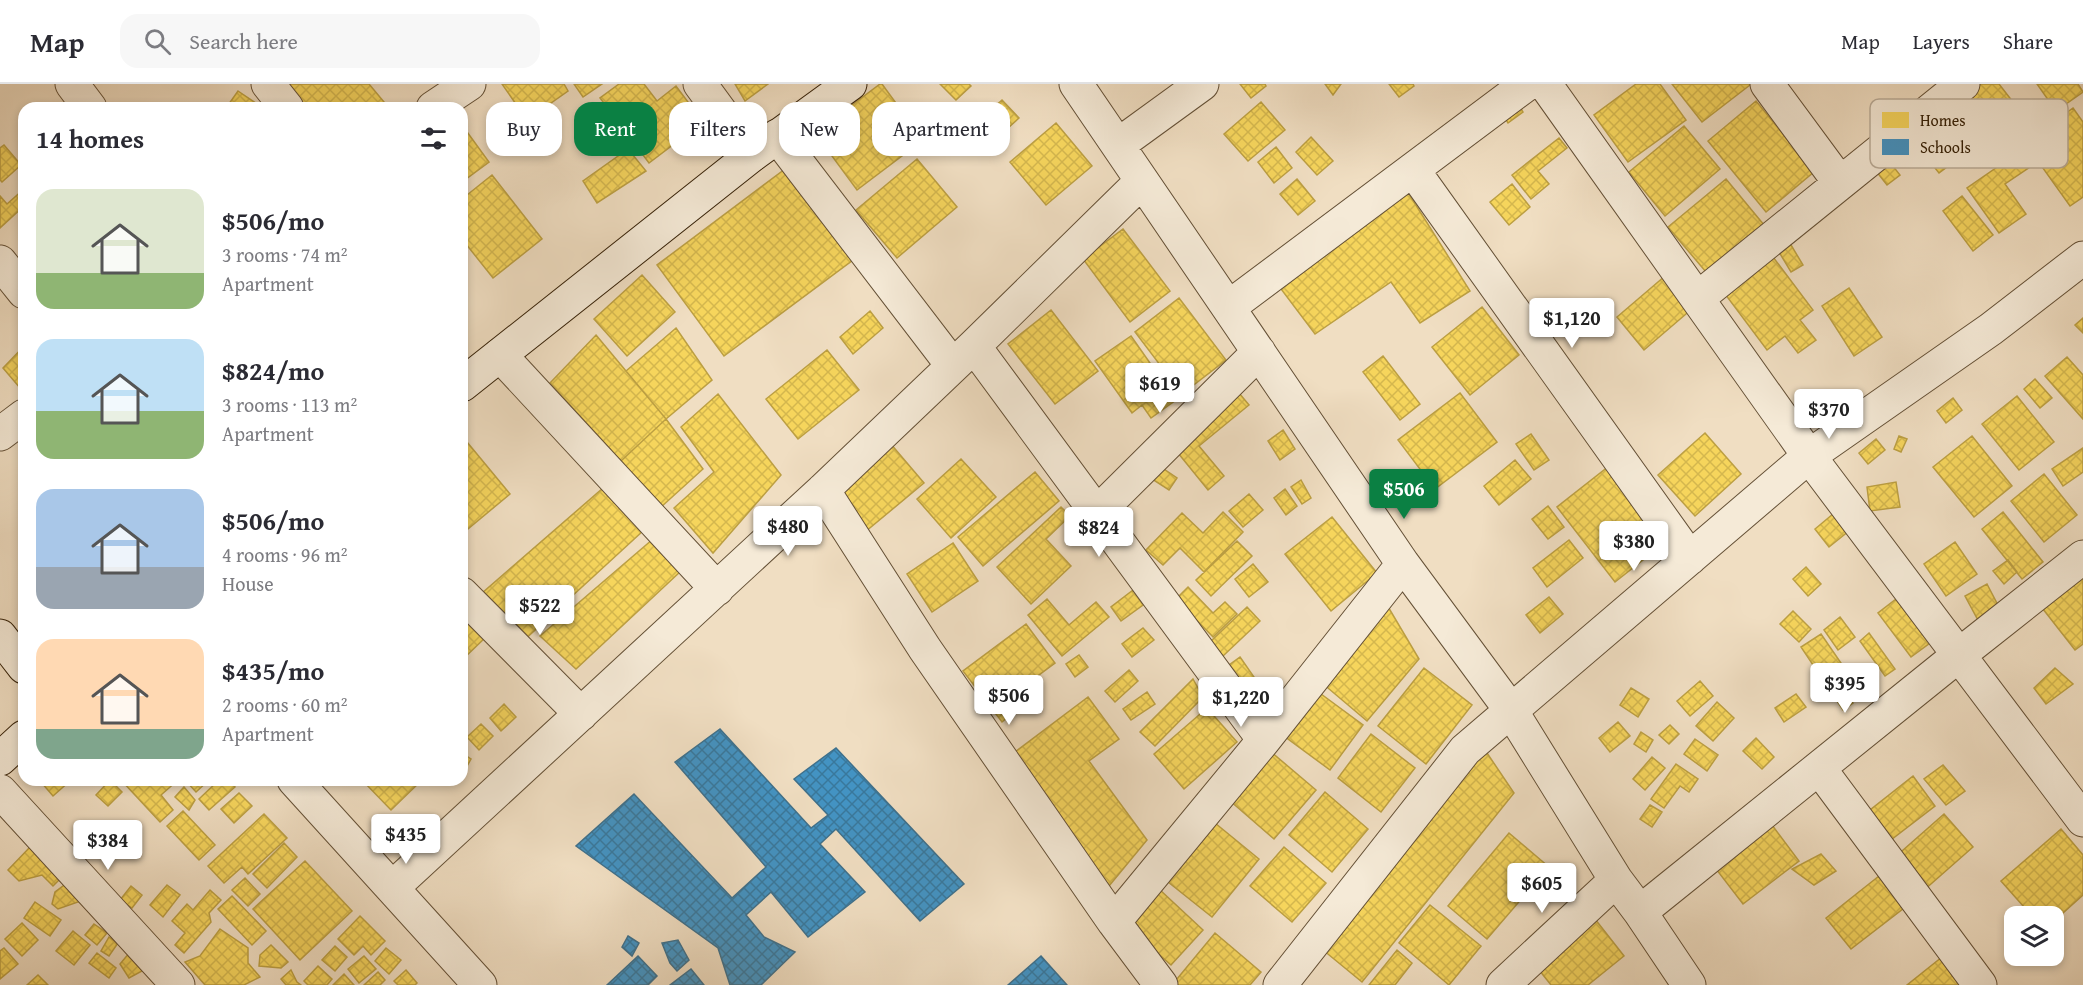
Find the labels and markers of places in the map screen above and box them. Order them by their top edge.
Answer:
pin: $1,120 [1523,298,1621,349]
pin: $619 [1124,363,1196,414]
pin: $370 [1793,389,1865,440]
pin: $506 [1368,469,1440,520]
pin: $480 [752,506,824,557]
pin: $824 [1063,507,1135,558]
pin: $380 [1598,521,1670,572]
pin: $522 [504,585,576,636]
pin: $395 [1809,663,1881,714]
pin: $506 [973,675,1045,726]
pin: $1,220 [1192,677,1290,728]
pin: $435 [370,814,442,865]
pin: $384 [72,820,144,871]
pin: $605 [1506,863,1578,914]

